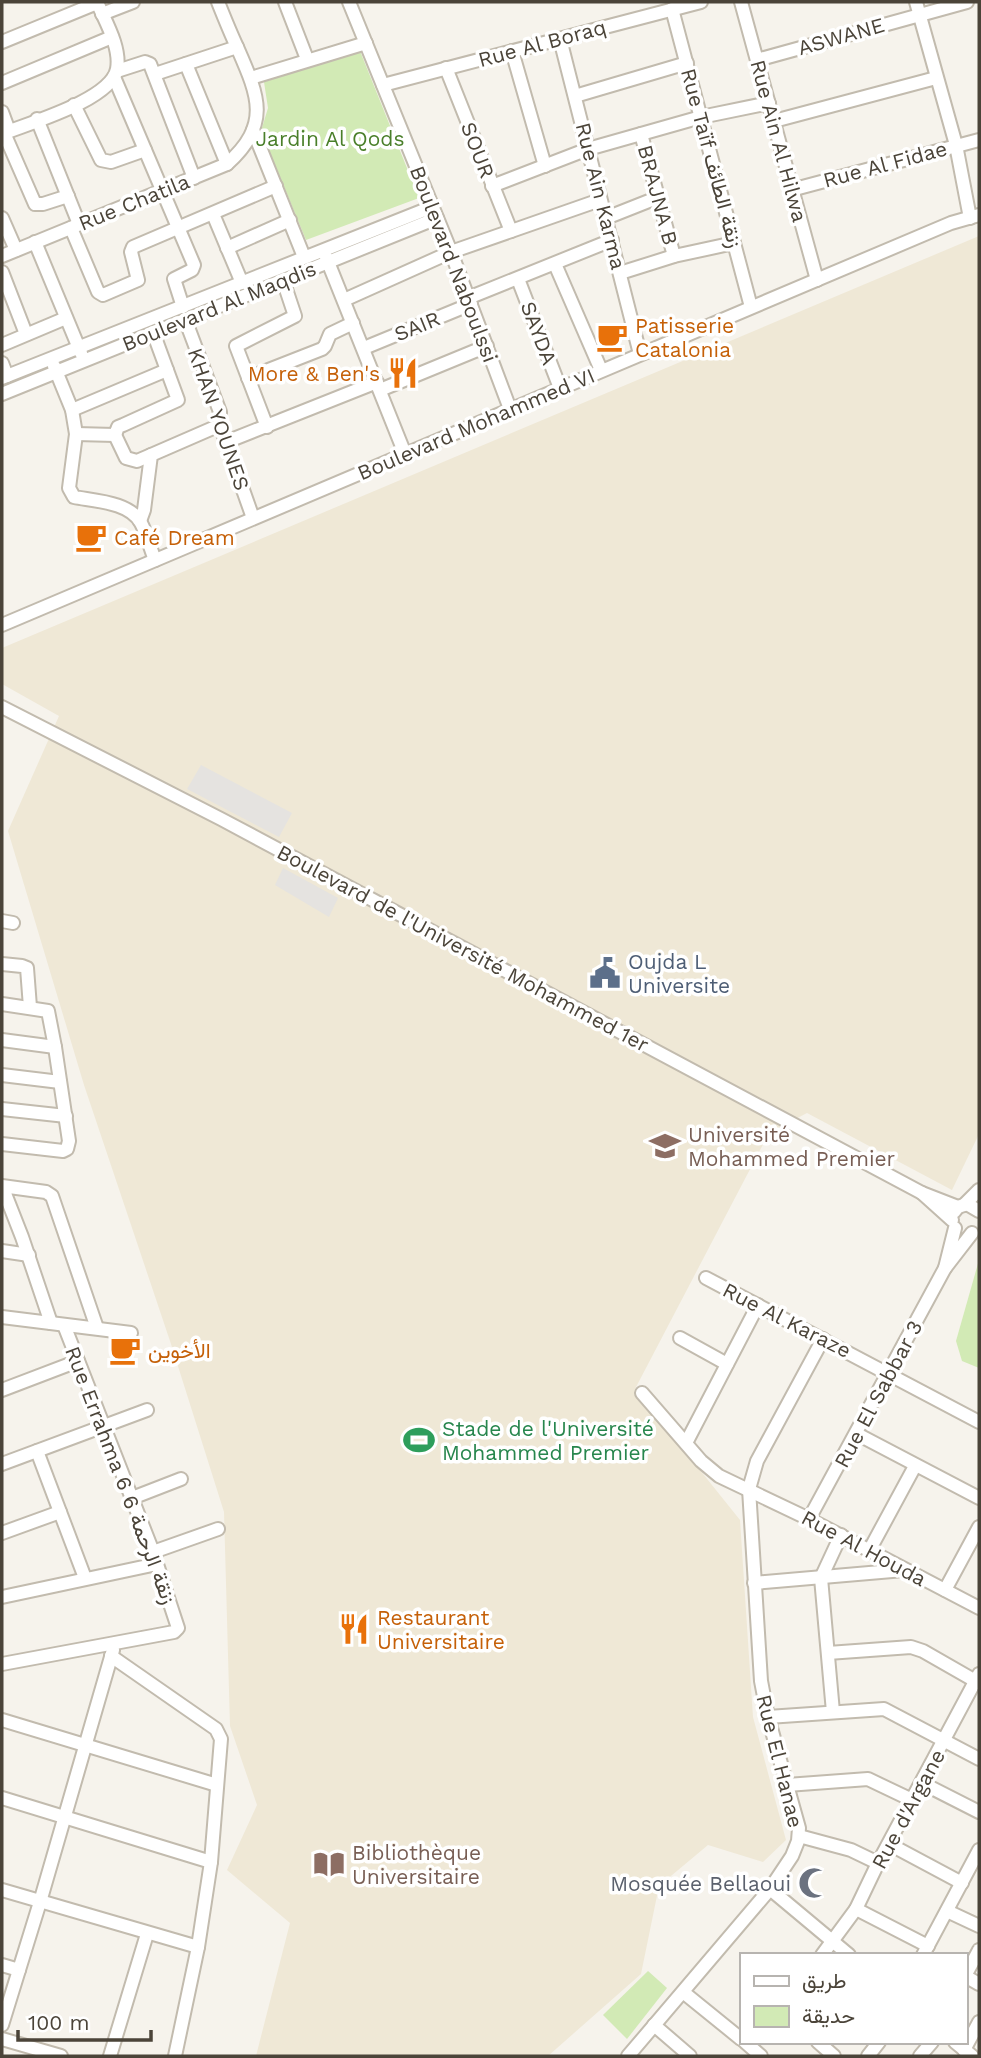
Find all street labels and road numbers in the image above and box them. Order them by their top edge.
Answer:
street label: ASWANE [795,12,887,60]
street label: Rue Al Boraq [475,14,609,72]
street label: Rue Ain Al Hilwa [745,57,813,225]
street label: Rue Taïf زنقة الطائف [675,66,748,251]
street label: SOUR [456,118,500,182]
street label: Rue Ain Karma [571,120,631,272]
street label: Rue Al Fidae [820,135,950,193]
street label: BRAJNA B [633,142,683,248]
street label: Boulevard Naboulssi [405,162,503,366]
street label: Rue Chatila [75,168,193,236]
street label: Boulevard Al Maqdis [118,256,320,356]
street label: SAYDA [516,298,563,368]
street label: SAIR [390,306,444,346]
street label: KHAN YOUNES [183,344,255,494]
street label: Boulevard Mohammed VI [354,363,598,485]
street label: Boulevard de l'Université Mohammed 1er [273,839,653,1057]
street label: Rue Al Karaze [719,1277,855,1363]
street label: Rue El Sabbar 3 [829,1316,927,1472]
street label: Rue Errahma 6 6 زنقة الرحمة [59,1343,182,1608]
street label: Rue Al Houda [797,1505,931,1591]
street label: Rue El Hanae [751,1692,809,1830]
street label: Rue d'Argane [866,1745,950,1873]

